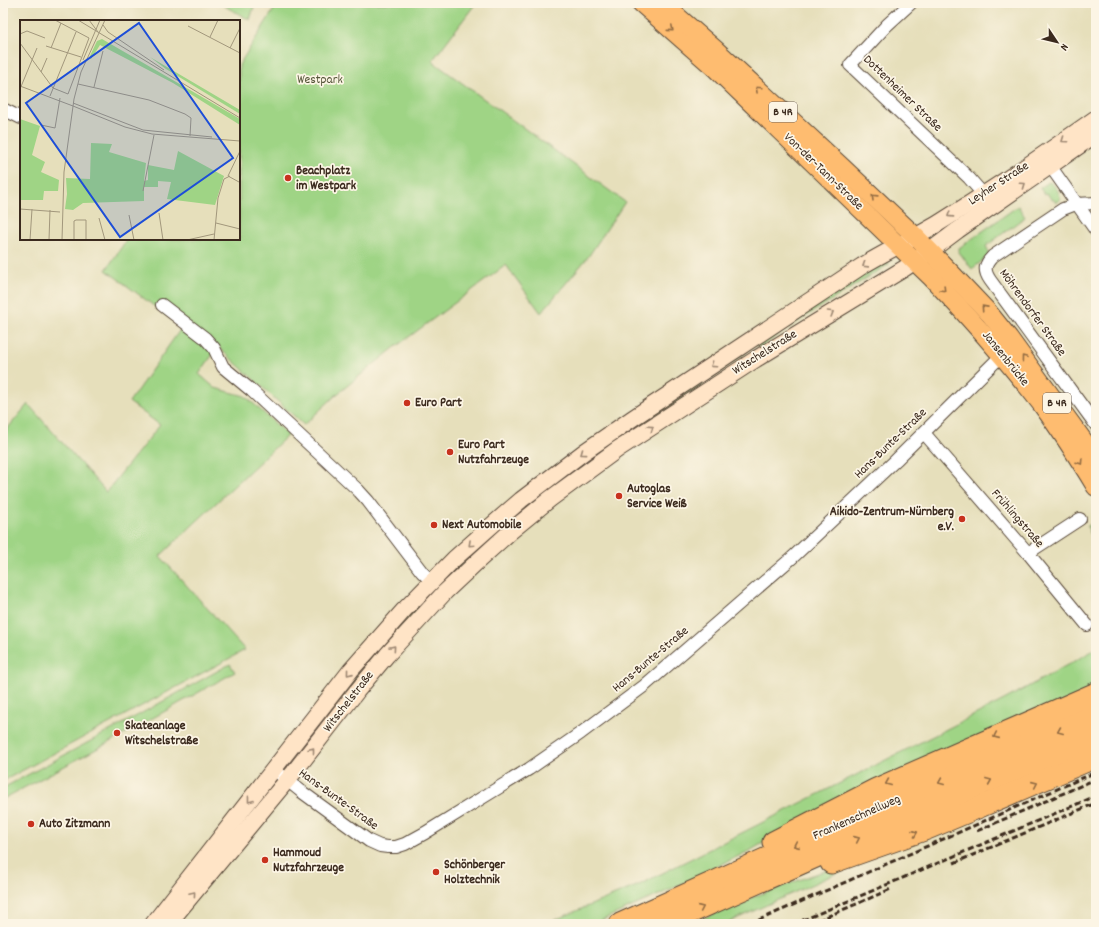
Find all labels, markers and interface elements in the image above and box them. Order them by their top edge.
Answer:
inset map [20,20,240,240]
north arrow [1037,22,1077,62]
one-way arrow [666,24,673,31]
text: N [1055,40,1072,54]
street label: Dottenheimer Straße [858,51,946,137]
park label: Westpark [297,71,343,90]
one-way arrow [755,86,763,94]
road number: B 4R [769,102,797,122]
street label: Von-der-Tann-Straße [779,129,867,215]
one-way arrow [1061,135,1068,143]
street label: Leyher Straße [965,157,1033,211]
place label: Beachplatz im Westpark [296,162,357,196]
marker: Beachplatz im Westpark [283,173,293,183]
one-way arrow [1019,182,1026,190]
one-way arrow [871,195,878,202]
one-way arrow [947,210,954,218]
one-way arrow [862,260,869,267]
street label: Möhrendorfer Straße [994,265,1070,361]
one-way arrow [938,284,946,292]
one-way arrow [981,305,989,313]
one-way arrow [827,310,834,317]
street label: Witschelstraße [729,325,801,380]
street label: Jansenbrücke [977,327,1033,391]
one-way arrow [1021,355,1028,362]
one-way arrow [711,360,718,367]
road number: B 4R [1043,393,1071,413]
place label: Euro Part [415,394,462,413]
marker: Euro Part [402,398,412,408]
street label: Hans-Bunte-Straße [850,404,932,484]
one-way arrow [647,425,654,433]
place label: Euro Part Nutzfahrzeuge [458,436,529,470]
marker: Euro Part Nutzfahrzeuge [445,447,455,457]
one-way arrow [580,448,587,455]
one-way arrow [1075,458,1083,465]
place label: Autoglas Service Weiß [627,480,688,514]
street label: Frühlingstraße [986,485,1048,553]
marker: Autoglas Service Weiß [614,491,624,501]
place label: Aikido-Zentrum-Nürnberg e.V. [830,503,954,537]
marker: Aikido-Zentrum-Nürnberg e.V. [957,514,967,524]
place label: Next Automobile [442,516,522,535]
marker: Next Automobile [429,520,439,530]
one-way arrow [468,539,476,546]
street label: Hans-Bunte-Straße [609,622,694,698]
one-way arrow [388,645,396,653]
street label: Witschelstraße [319,667,379,737]
one-way arrow [347,668,354,675]
place label: Skateanlage Witschelstraße [125,717,198,751]
one-way arrow [1057,726,1064,734]
marker: Skateanlage Witschelstraße [112,728,122,738]
one-way arrow [992,731,1000,739]
one-way arrow [307,747,314,754]
street label: Hans-Bunte-Straße [294,764,382,836]
one-way arrow [937,777,945,785]
one-way arrow [984,778,992,786]
one-way arrow [884,779,891,787]
one-way arrow [1031,780,1038,788]
street label: Frankenschnellweg [810,790,904,846]
one-way arrow [247,796,255,803]
place label: Auto Zitzmann [39,815,110,834]
marker: Auto Zitzmann [26,819,36,829]
one-way arrow [911,830,918,838]
one-way arrow [853,836,860,844]
one-way arrow [793,840,801,848]
place label: Hammoud Nutzfahrzeuge [273,844,344,878]
marker: Hammoud Nutzfahrzeuge [260,855,270,865]
place label: Schönberger Holztechnik [444,856,506,890]
marker: Schönberger Holztechnik [431,867,441,877]
one-way arrow [189,891,196,899]
one-way arrow [697,905,704,913]

